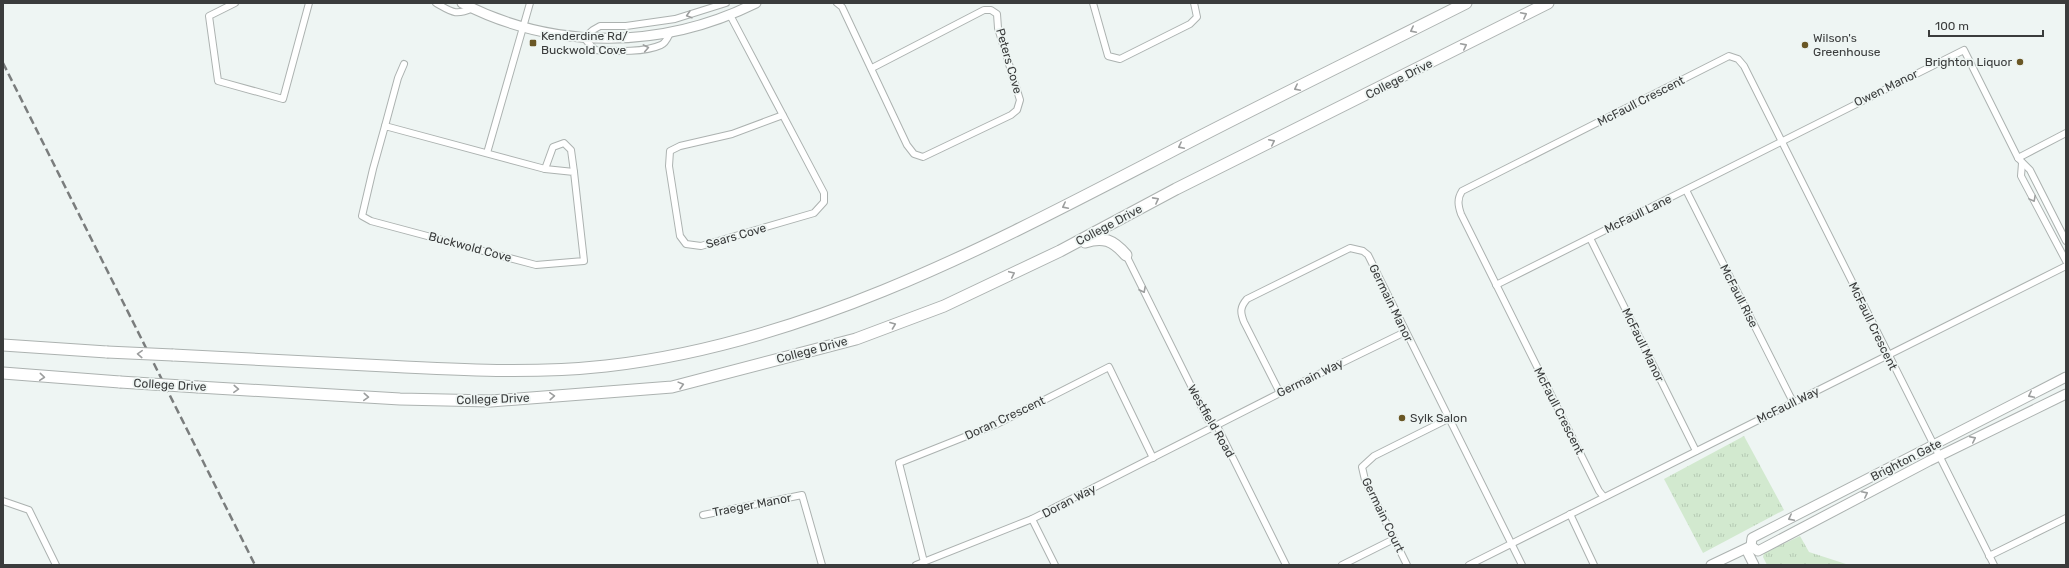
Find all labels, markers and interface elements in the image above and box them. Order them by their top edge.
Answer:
one-way arrow [685,10,692,19]
one-way arrow [1520,12,1528,20]
scale bar [1929,12,2043,38]
text: 100 m [1935,19,1969,33]
one-way arrow [1410,25,1417,32]
street label: Peters Cove [993,27,1025,95]
place label: Kenderdine Rd/ Buckwold Cove [541,29,628,57]
place label: Wilson's Greenhouse [1813,31,1881,59]
marker: Kenderdine Rd/ Buckwold Cove [528,38,538,48]
marker: Wilson's Greenhouse [1800,40,1810,50]
one-way arrow [1459,43,1467,51]
one-way arrow [643,45,649,53]
place label: Brighton Liquor [1925,55,2012,69]
street label: College Drive [1363,56,1435,102]
marker: Brighton Liquor [2015,57,2025,67]
street label: Owen Manor [1852,66,1921,110]
street label: McFaull Crescent [1595,73,1687,129]
one-way arrow [1293,83,1301,91]
one-way arrow [1268,139,1276,147]
one-way arrow [1177,142,1185,149]
street label: McFaull Lane [1602,192,1674,236]
one-way arrow [2028,195,2036,203]
one-way arrow [1152,197,1159,205]
one-way arrow [1062,201,1069,208]
street label: College Drive [1073,202,1145,248]
street label: Sears Cove [704,221,768,251]
street label: Buckwold Cove [427,229,513,265]
street label: Germain Manor [1366,262,1416,345]
street label: McFaull Rise [1717,262,1761,330]
one-way arrow [1008,271,1015,279]
street label: McFaull Crescent [1846,280,1900,372]
one-way arrow [1138,285,1146,293]
street label: McFaull Manor [1619,306,1667,385]
one-way arrow [889,322,896,330]
street label: College Drive [775,334,849,366]
one-way arrow [137,349,143,358]
street label: Germain Way [1275,356,1346,400]
street label: McFaull Crescent [1531,365,1587,457]
one-way arrow [39,372,45,381]
street label: College Drive [133,376,207,394]
one-way arrow [678,381,684,389]
street label: Westfield Road [1185,382,1237,460]
one-way arrow [233,384,239,393]
street label: McFaull Way [1755,384,1822,426]
one-way arrow [2028,390,2036,398]
street label: College Drive [456,391,530,407]
one-way arrow [363,392,369,401]
one-way arrow [549,392,555,401]
street label: Doran Crescent [963,393,1048,443]
place label: Sylk Salon [1410,411,1467,425]
marker: Sylk Salon [1397,413,1407,423]
street label: Brighton Gate [1868,436,1944,484]
one-way arrow [1969,437,1976,444]
street label: Germain Court [1359,475,1407,555]
street label: Doran Way [1040,481,1099,521]
street label: Traeger Manor [712,490,793,519]
one-way arrow [1861,491,1868,499]
one-way arrow [1788,514,1796,521]

